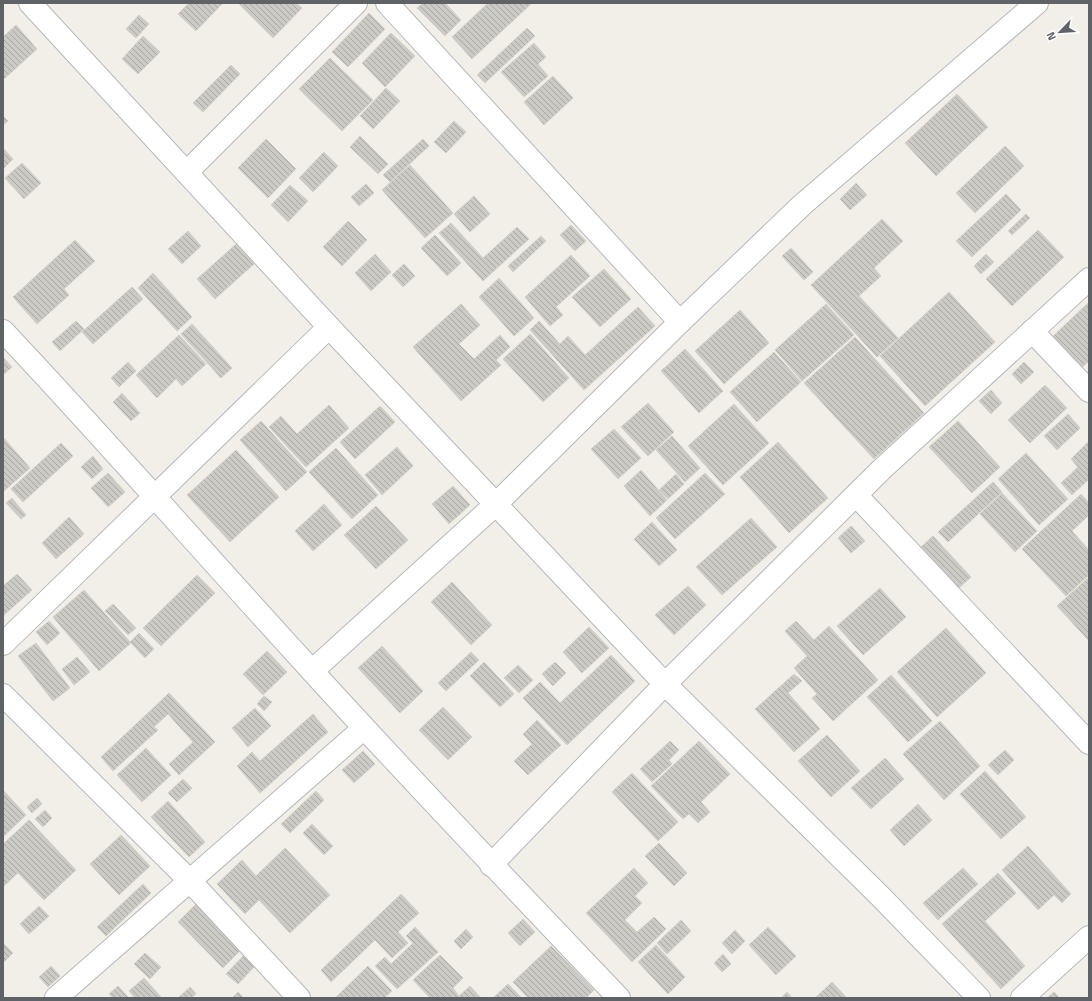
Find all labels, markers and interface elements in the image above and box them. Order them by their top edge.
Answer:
north arrow [1040,12,1080,52]
text: N [1042,29,1060,43]

